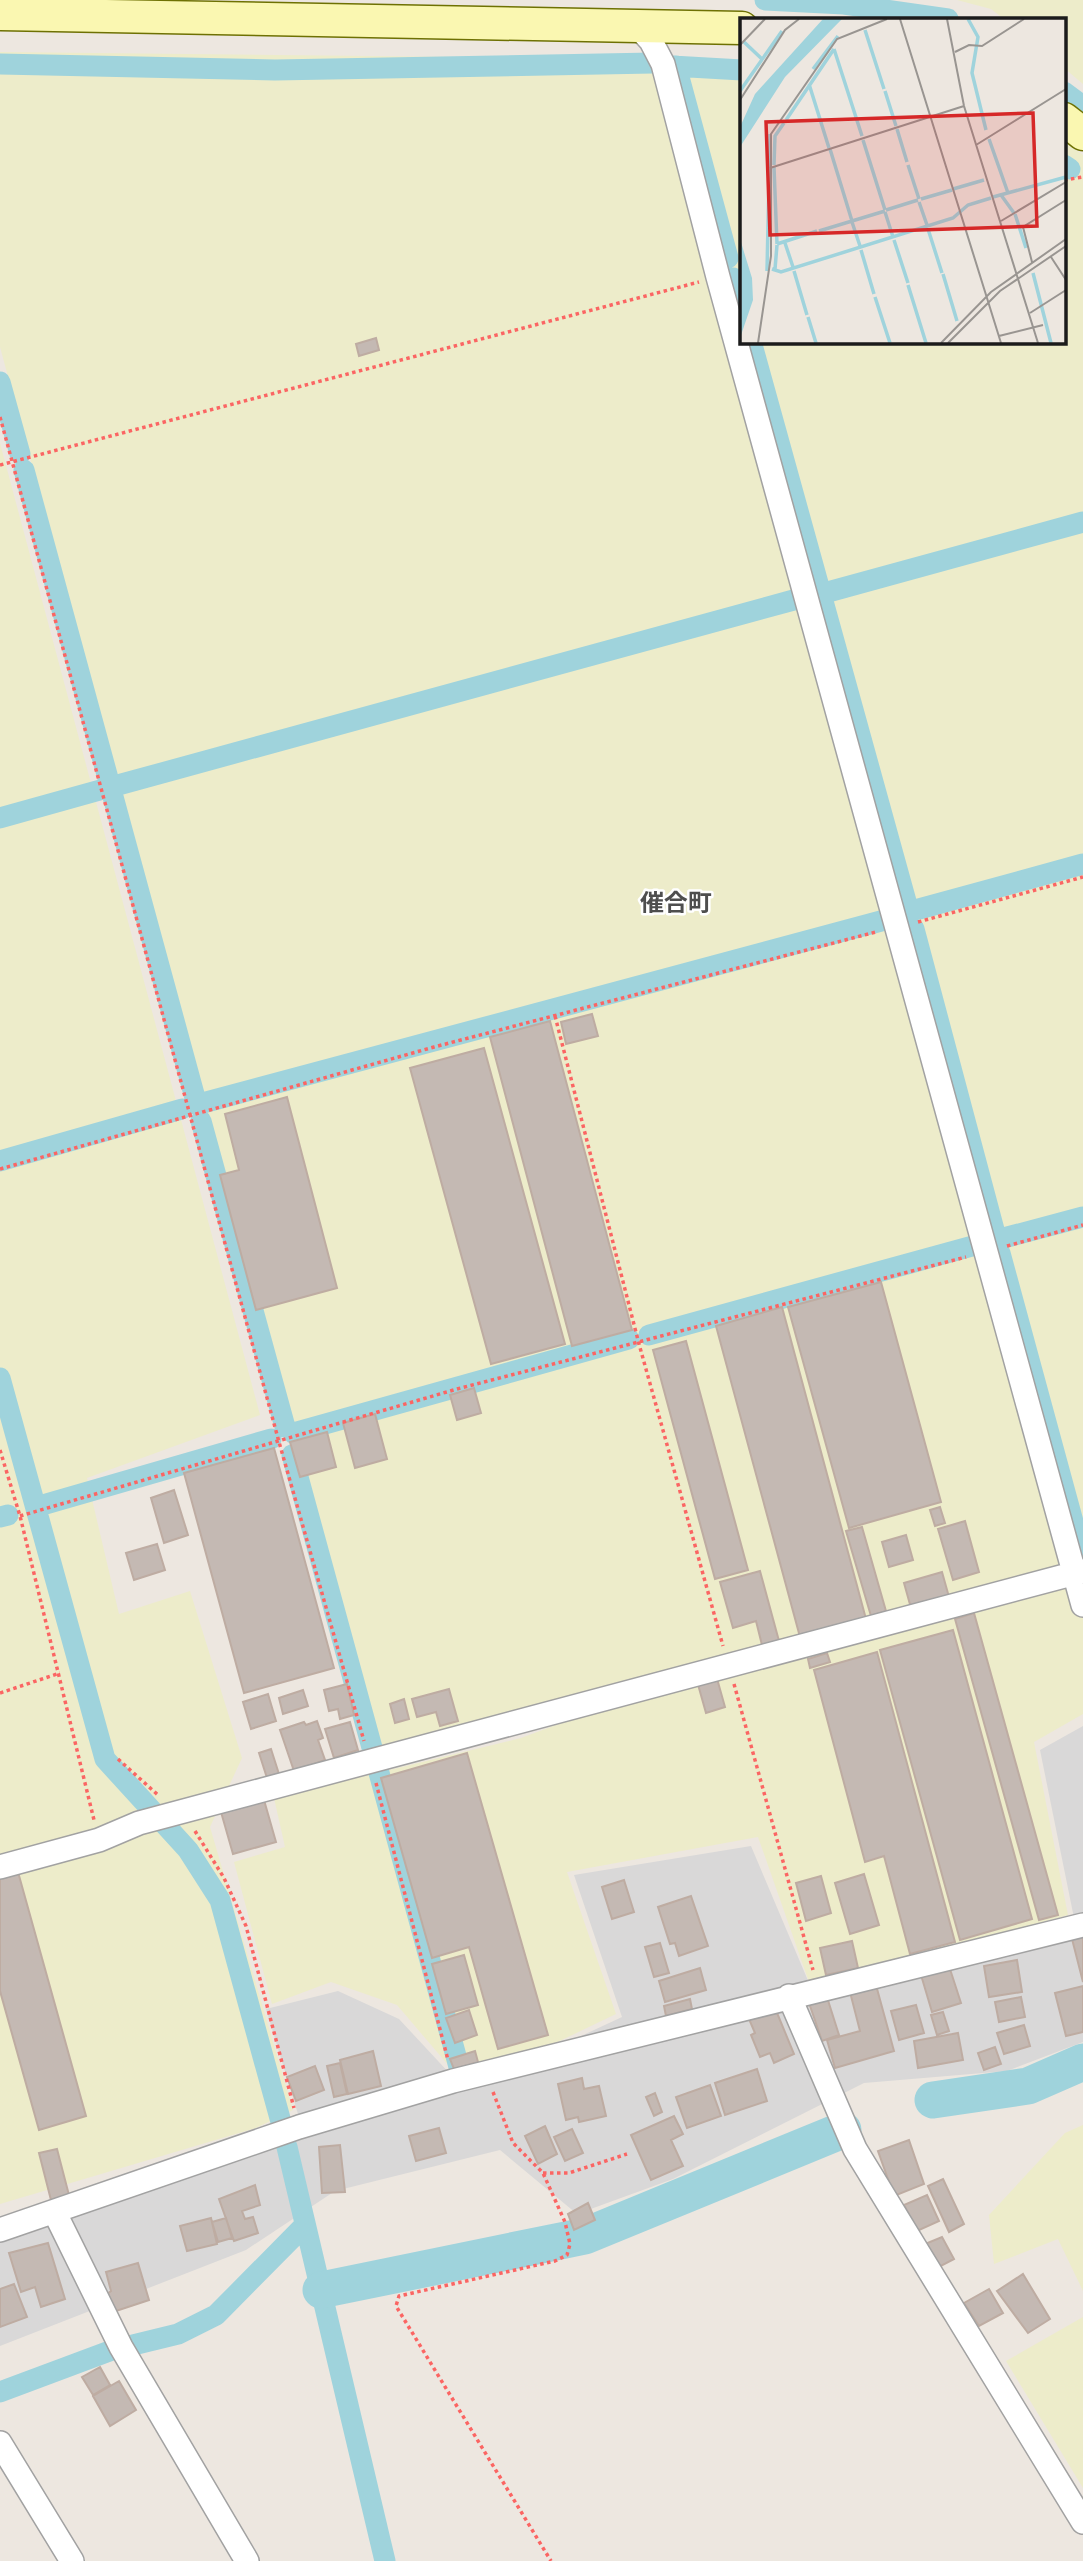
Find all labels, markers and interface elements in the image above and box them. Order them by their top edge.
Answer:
inset map [740,18,1066,343]
district label: 催合町 [640,886,712,921]

